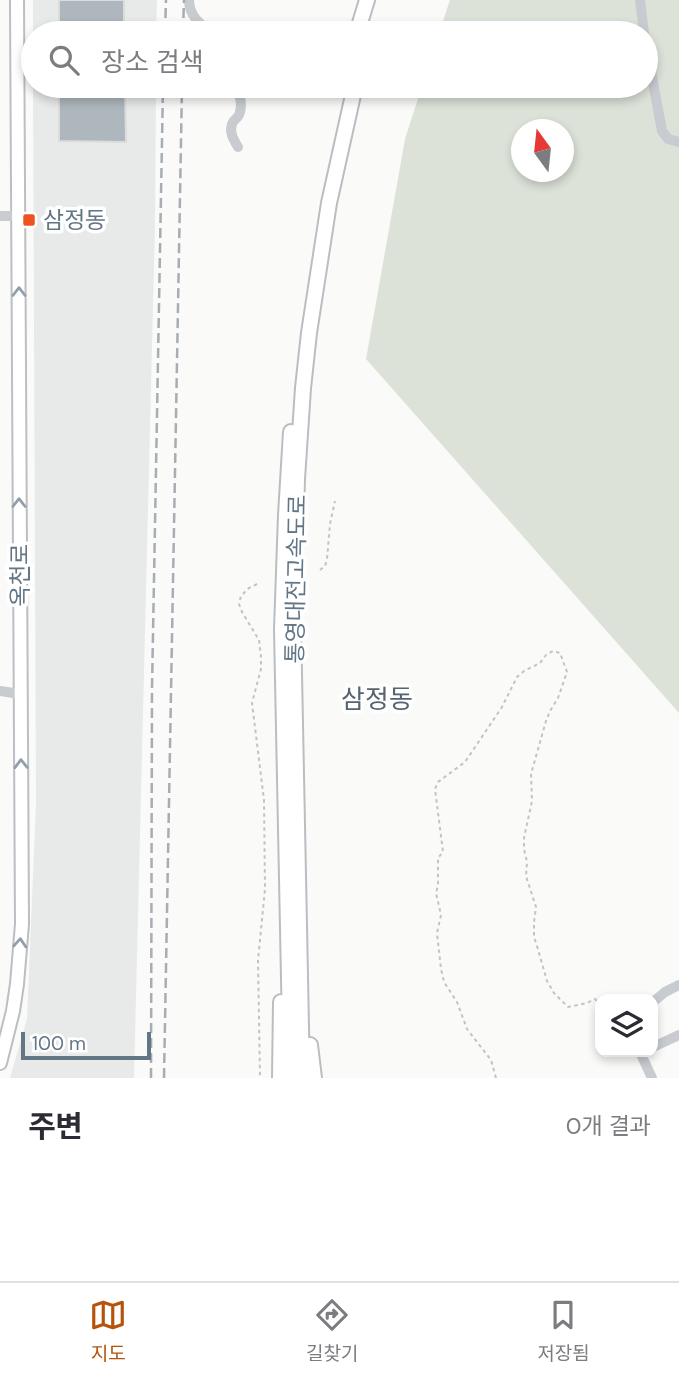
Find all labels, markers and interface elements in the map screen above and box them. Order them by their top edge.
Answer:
search box [21,21,658,98]
icon: search [45,41,83,79]
text: 장소 검색 [101,45,204,79]
north arrow [511,119,574,182]
place label: 삼정동 [43,205,106,235]
marker: 삼정동 [21,212,37,228]
one-way arrow [11,286,27,297]
street label: 통영대전고속도로 [280,494,312,664]
one-way arrow [11,497,27,508]
street label: 옥천로 [5,543,35,607]
district label: 삼정동 [341,682,413,716]
one-way arrow [13,758,29,769]
one-way arrow [12,937,27,948]
map controls [595,994,658,1057]
button: layers [595,994,658,1057]
scale bar [21,1029,150,1061]
text: 100 m [32,1031,86,1056]
text: 주변 [28,1107,83,1146]
text: 0개 결과 [566,1111,651,1141]
tab: 지도 [89,1296,127,1366]
tab: 길찾기 [306,1296,358,1366]
tab: 저장됨 [537,1296,590,1366]

